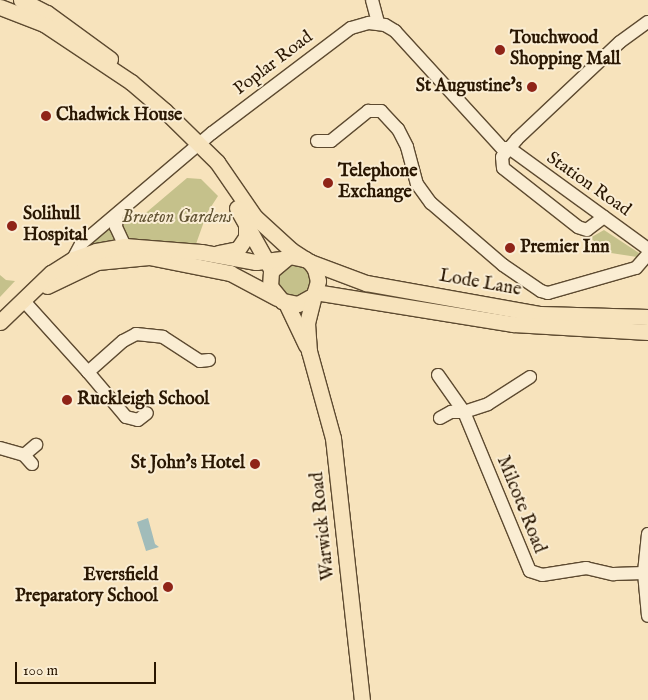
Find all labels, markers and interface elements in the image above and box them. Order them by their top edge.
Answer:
street label: Poplar Road [230,27,318,101]
place label: Touchwood Shopping Mall [510,29,621,72]
marker: Touchwood Shopping Mall [494,44,506,56]
place label: St Augustine's [416,76,522,98]
marker: St Augustine's [526,81,538,93]
place label: Chadwick House [56,105,182,127]
marker: Chadwick House [40,110,52,122]
street label: Station Road [542,148,634,222]
place label: Telephone Exchange [338,162,418,204]
marker: Telephone Exchange [322,177,334,189]
place label: Solihull Hospital [23,205,88,248]
park label: Brueton Gardens [122,207,232,229]
marker: Solihull Hospital [5,219,19,233]
place label: Premier Inn [520,237,610,259]
marker: Premier Inn [504,242,516,254]
street label: Lode Lane [437,266,523,302]
place label: Ruckleigh School [77,389,209,411]
marker: Ruckleigh School [61,394,73,406]
place label: St John's Hotel [131,453,245,475]
street label: Milcote Road [491,453,549,557]
marker: St John's Hotel [249,458,261,470]
street label: Warwick Road [308,471,340,581]
place label: Eversfield Preparatory School [15,566,158,608]
marker: Eversfield Preparatory School [162,581,174,593]
scale bar [18,652,159,684]
text: 100 m [23,661,58,680]

